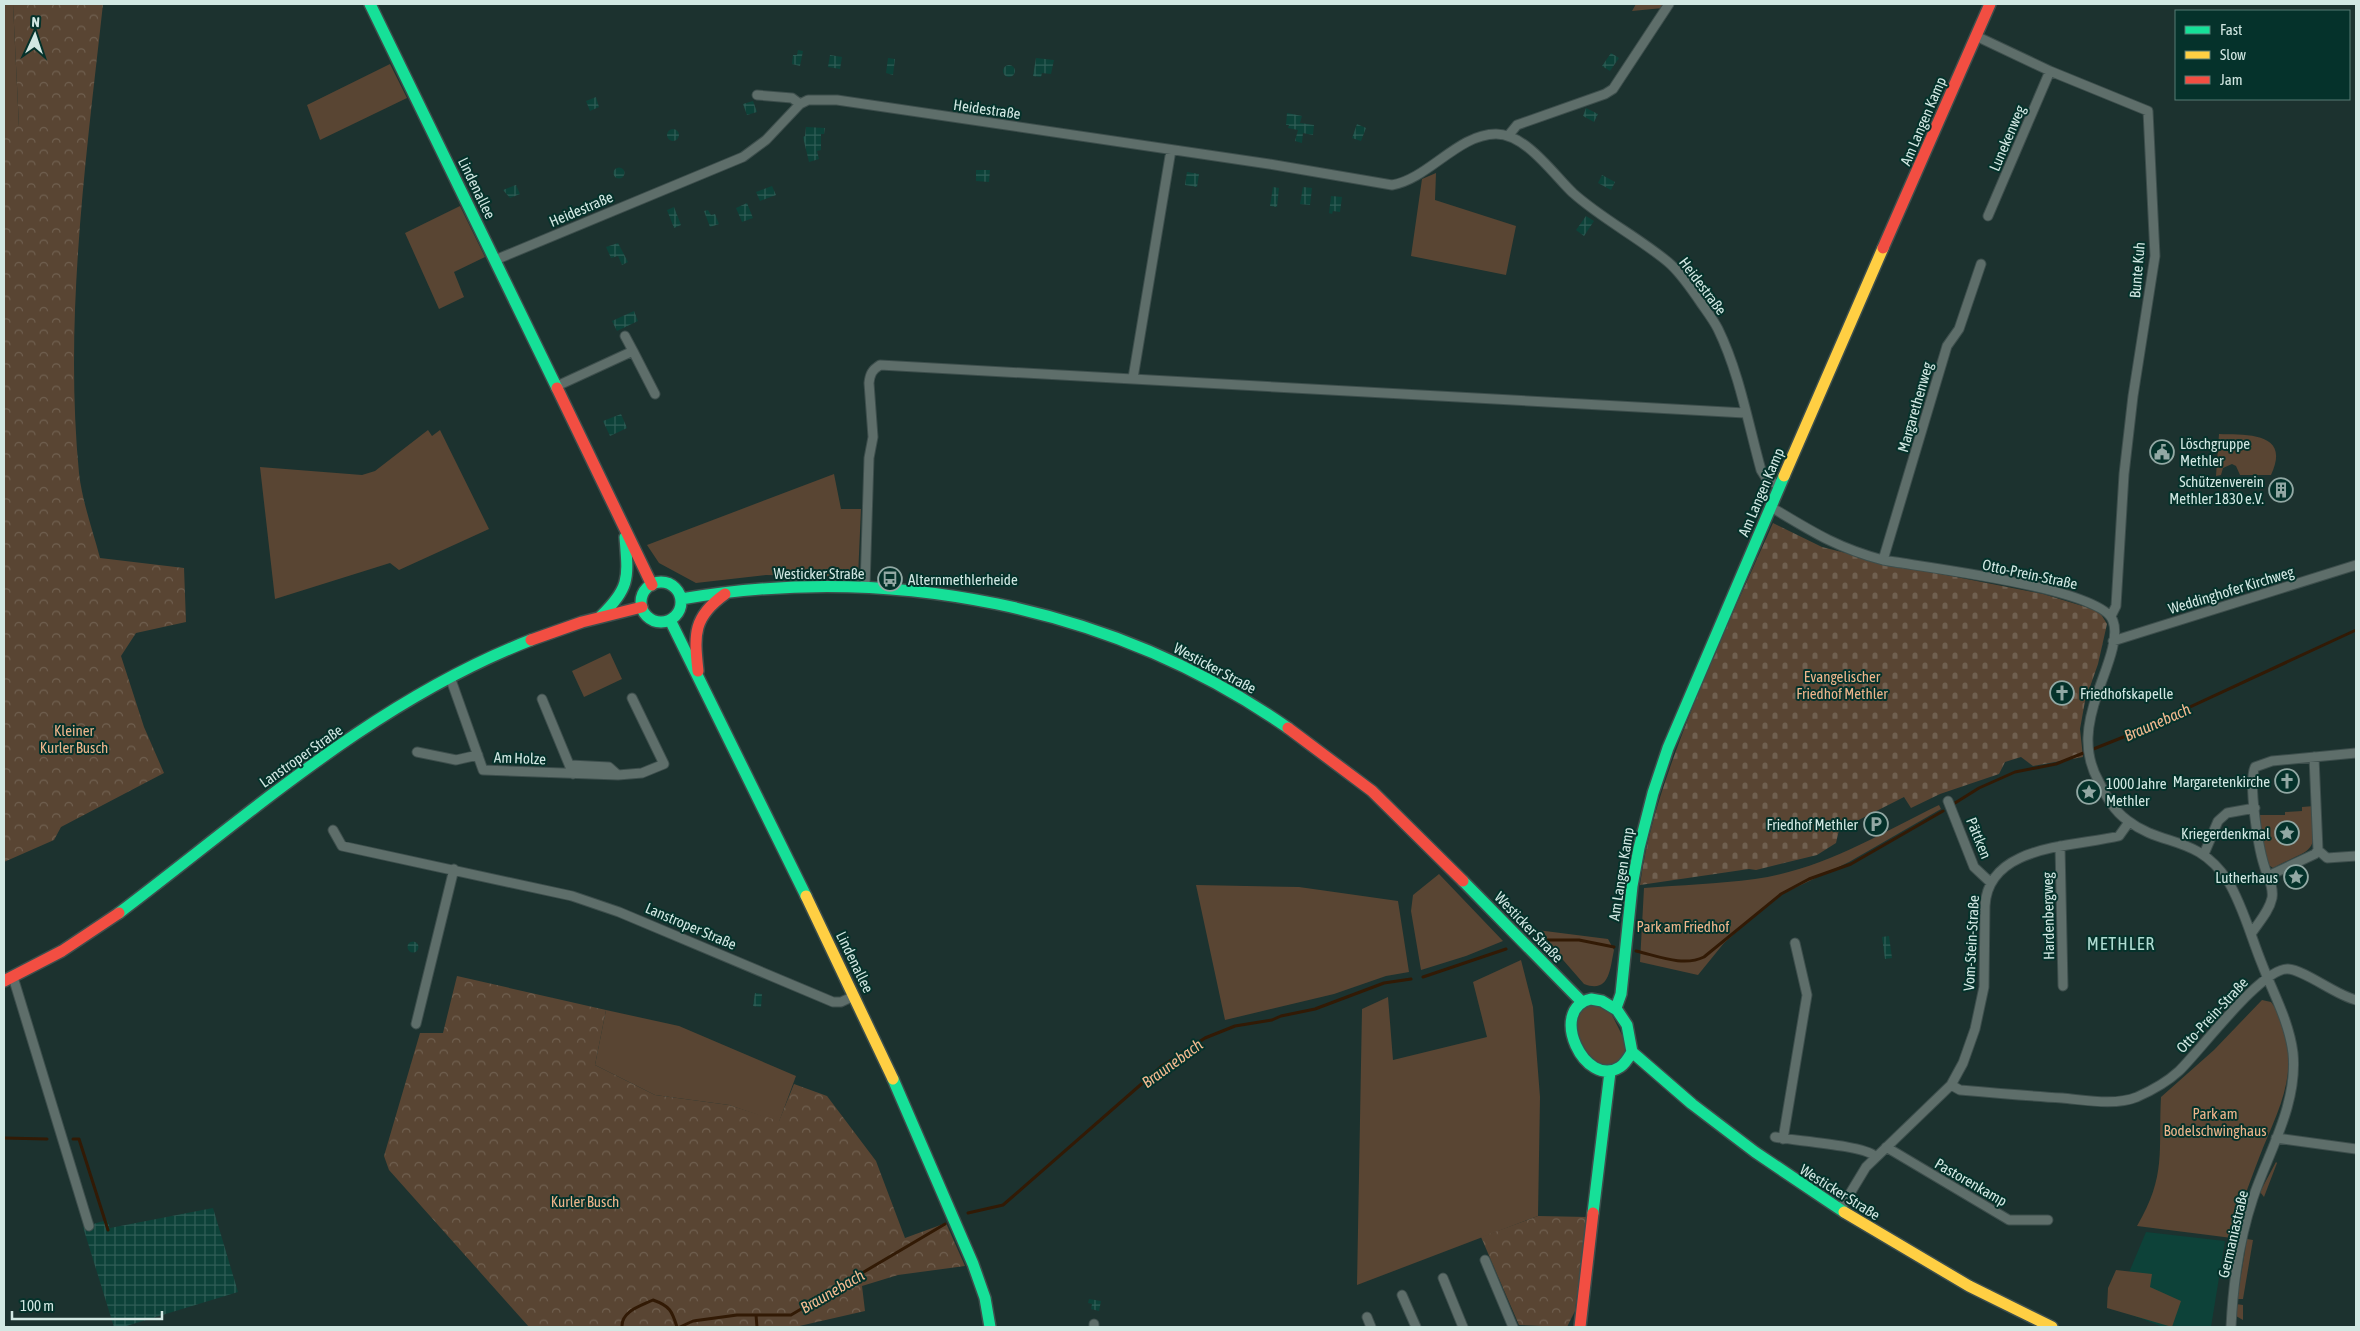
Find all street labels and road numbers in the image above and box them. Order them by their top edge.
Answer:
street label: Am Langen Kamp [1897,74,1949,168]
street label: Heidestraße [952,96,1022,122]
street label: Lunekenweg [1986,102,2029,173]
street label: Lindenallee [455,155,499,222]
street label: Heidestraße [547,188,616,230]
street label: Bunte Kuh [2126,241,2148,299]
street label: Heidestraße [1676,254,1730,318]
street label: Margarethenweg [1894,359,1936,454]
street label: Am Langen Kamp [1735,445,1787,539]
street label: Otto-Prein-Straße [1981,556,2079,592]
street label: Weddinghofer Kirchweg [2166,563,2296,617]
street label: Westicker Straße [773,565,865,582]
street label: Westicker Straße [1171,639,1259,697]
street label: Lanstroper Straße [256,721,346,791]
street label: Am Holze [494,749,546,767]
street label: Pättken [1963,815,1995,861]
street label: Am Langen Kamp [1605,826,1637,922]
street label: Hardenbergweg [2039,871,2057,960]
street label: Westicker Straße [1491,888,1567,966]
street label: Vom-Stein-Straße [1960,895,1982,991]
street label: Lanstroper Straße [643,899,739,953]
street label: Lindenallee [833,929,877,996]
street label: Otto-Prein-Straße [2173,974,2251,1056]
street label: Pastorenkamp [1932,1155,2010,1209]
street label: Westicker Straße [1797,1161,1883,1223]
street label: Germaniastraße [2215,1188,2251,1279]

